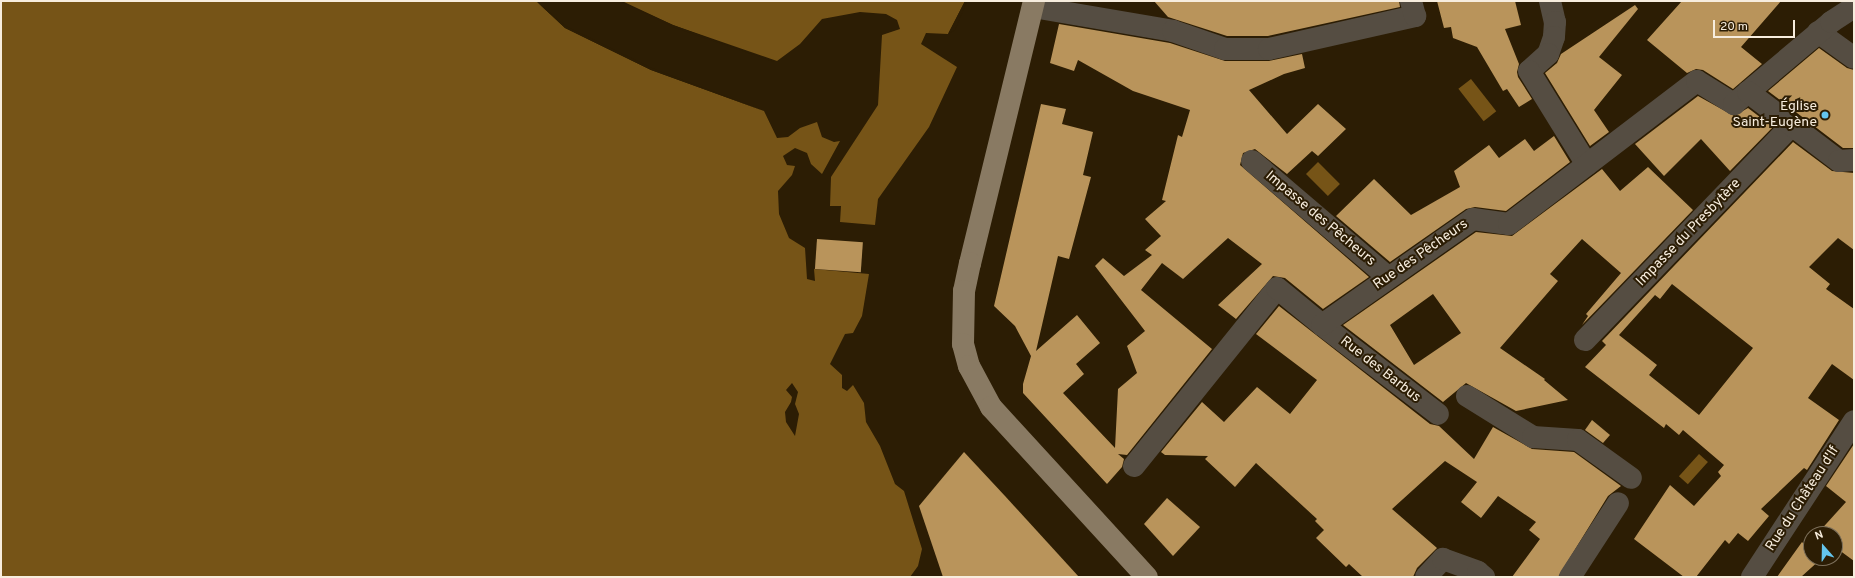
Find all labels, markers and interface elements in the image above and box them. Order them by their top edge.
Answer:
scale bar [1715,12,1797,38]
text: 20 m [1720,19,1748,35]
place label: Église Saint-Eugène [1733,99,1817,132]
marker: Église Saint-Eugène [1820,110,1830,120]
street label: Impasse des Pêcheurs [1261,168,1379,270]
street label: Impasse du Presbytère [1633,176,1745,290]
street label: Rue des Pêcheurs [1371,216,1471,294]
street label: Rue des Barbus [1336,333,1424,407]
street label: Rue du Château d'If [1763,443,1843,555]
north arrow [1803,526,1843,566]
text: N [1813,528,1825,544]

